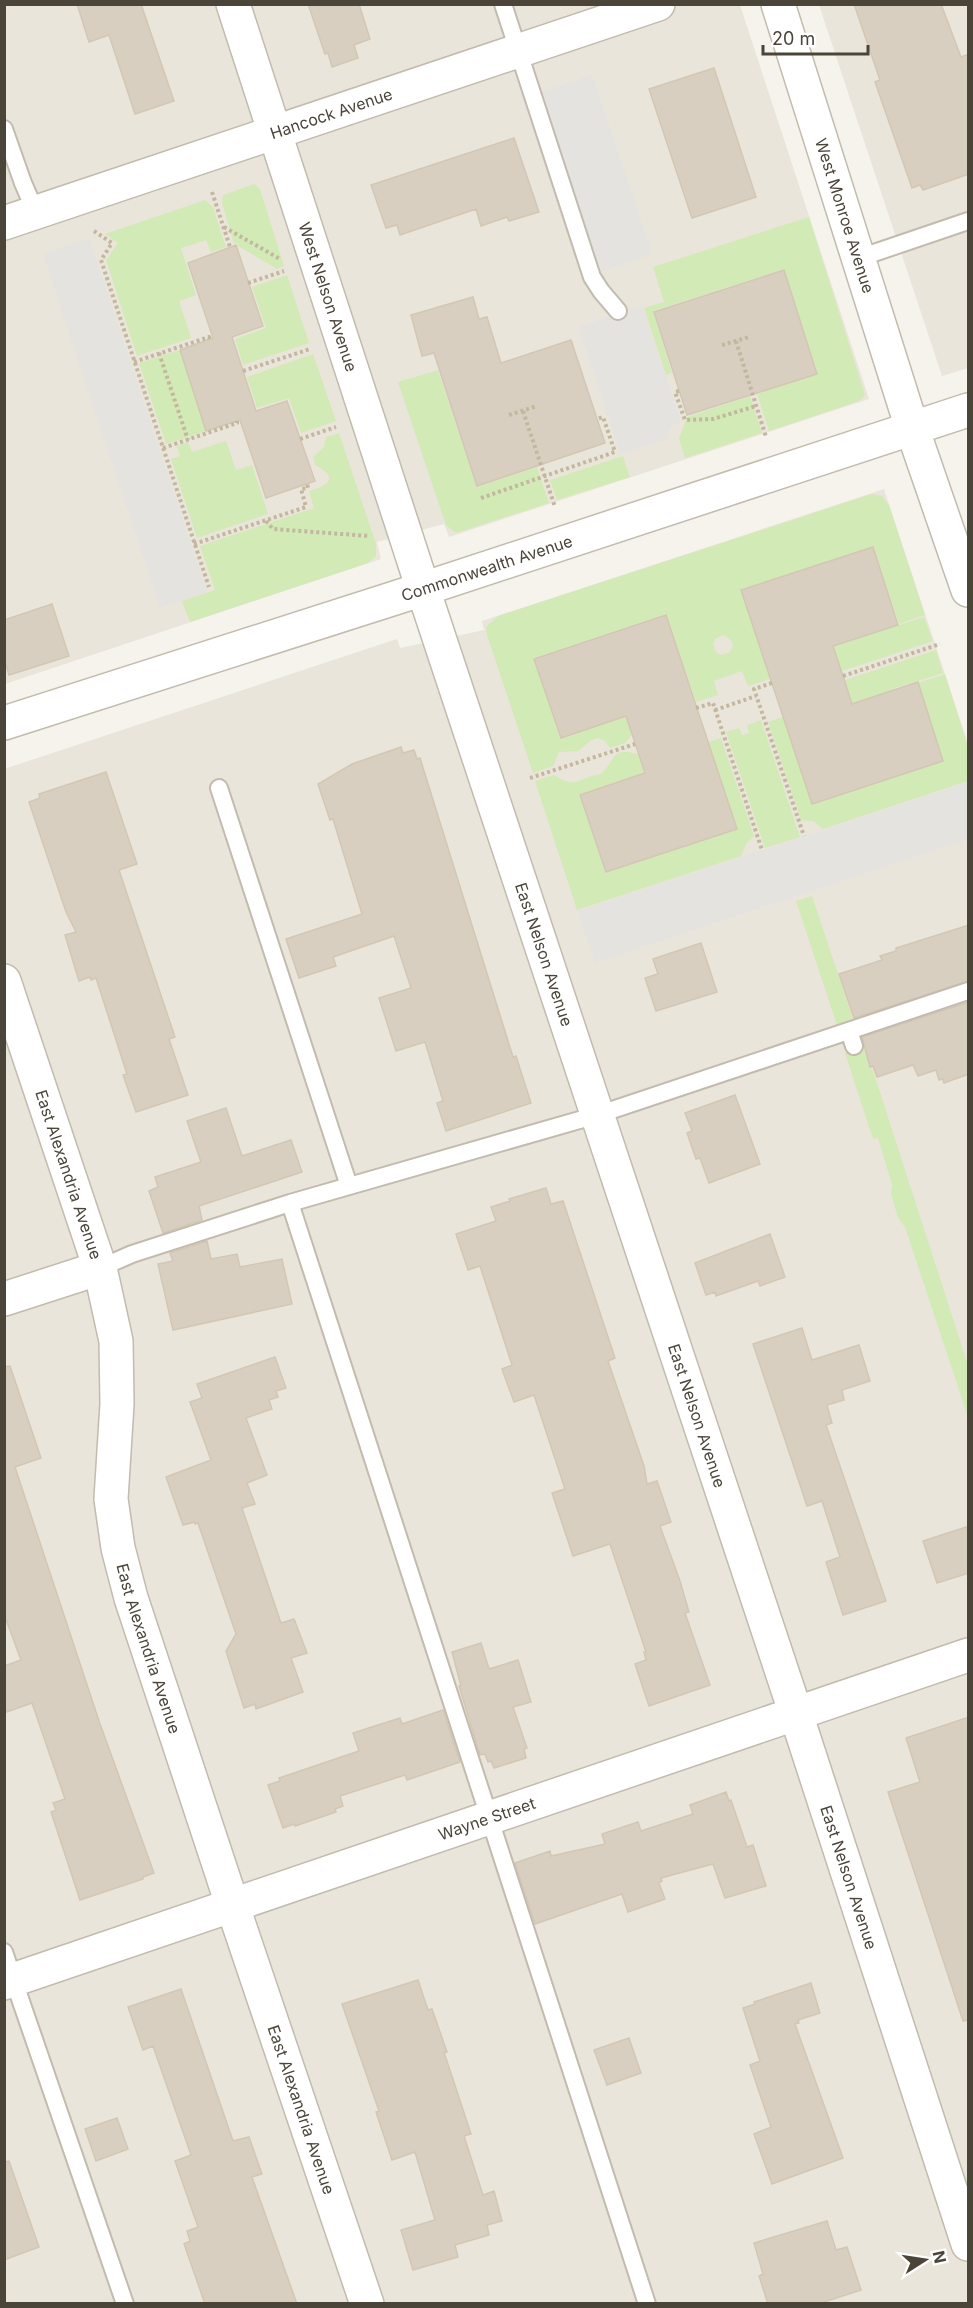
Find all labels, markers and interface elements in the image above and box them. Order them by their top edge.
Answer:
scale bar [763,18,868,56]
text: 20 m [772,28,815,49]
street label: Hancock Avenue [267,84,395,143]
street label: West Monroe Avenue [811,136,879,296]
street label: West Nelson Avenue [295,220,362,374]
street label: Commonwealth Avenue [399,531,575,605]
street label: East Nelson Avenue [511,880,577,1029]
street label: East Alexandria Avenue [31,1087,106,1262]
street label: East Nelson Avenue [664,1341,730,1490]
street label: East Alexandria Avenue [112,1561,185,1736]
street label: Wayne Street [436,1793,538,1844]
street label: East Nelson Avenue [816,1803,882,1952]
street label: East Alexandria Avenue [264,2022,339,2197]
north arrow [895,2230,955,2290]
text: N [929,2249,951,2265]

